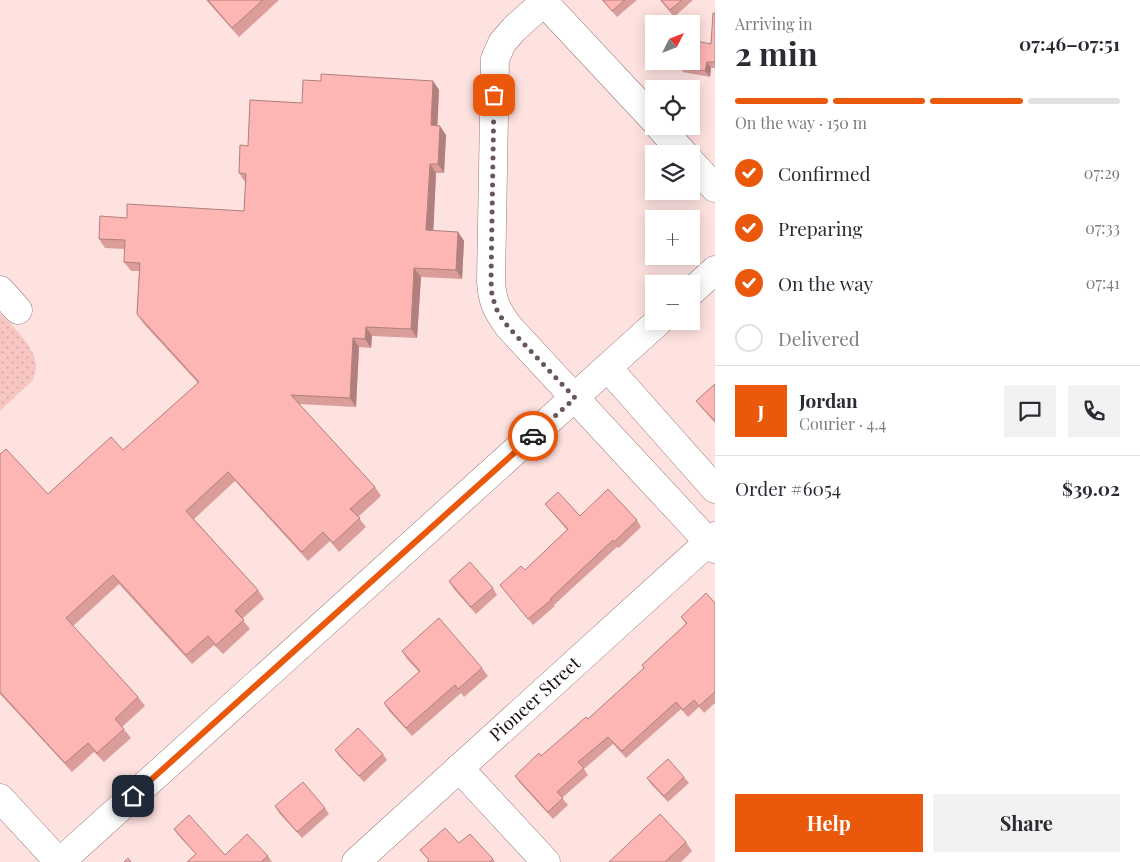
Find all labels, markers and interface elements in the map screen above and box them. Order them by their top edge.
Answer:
text: Arriving in [735,13,813,34]
north arrow [645,15,700,70]
map controls [645,15,700,330]
text: 07:46–07:51 [1019,30,1120,56]
text: 2 min [735,31,818,74]
pin [473,74,515,116]
button: locate [645,80,700,135]
icon: bag [480,81,508,109]
text: On the way · 150 m [735,112,867,133]
button: layers [645,145,700,200]
icon: check [735,159,763,187]
text: Confirmed [778,160,871,186]
text: 07:29 [1084,162,1120,183]
button: + [645,210,700,265]
icon: check [735,214,763,242]
text: Preparing [778,215,863,241]
text: 07:33 [1085,217,1120,238]
icon: check [735,269,763,297]
text: On the way [778,270,873,296]
text: 07:41 [1086,272,1120,293]
button: − [645,275,700,330]
text: Delivered [778,325,860,351]
button: chat [1004,385,1056,437]
button: phone [1068,385,1120,437]
text: Jordan [799,387,858,413]
text: J [758,398,764,424]
courier [508,411,558,461]
text: Courier · 4.4 [799,413,886,434]
icon: car [519,422,547,450]
text: Order #6054 [735,475,841,501]
text: $39.02 [1062,475,1120,501]
street label: Pioneer Street [484,651,586,746]
pin [112,775,154,817]
icon: home [119,782,147,810]
button: Help [735,794,923,852]
button: Share [933,794,1120,852]

